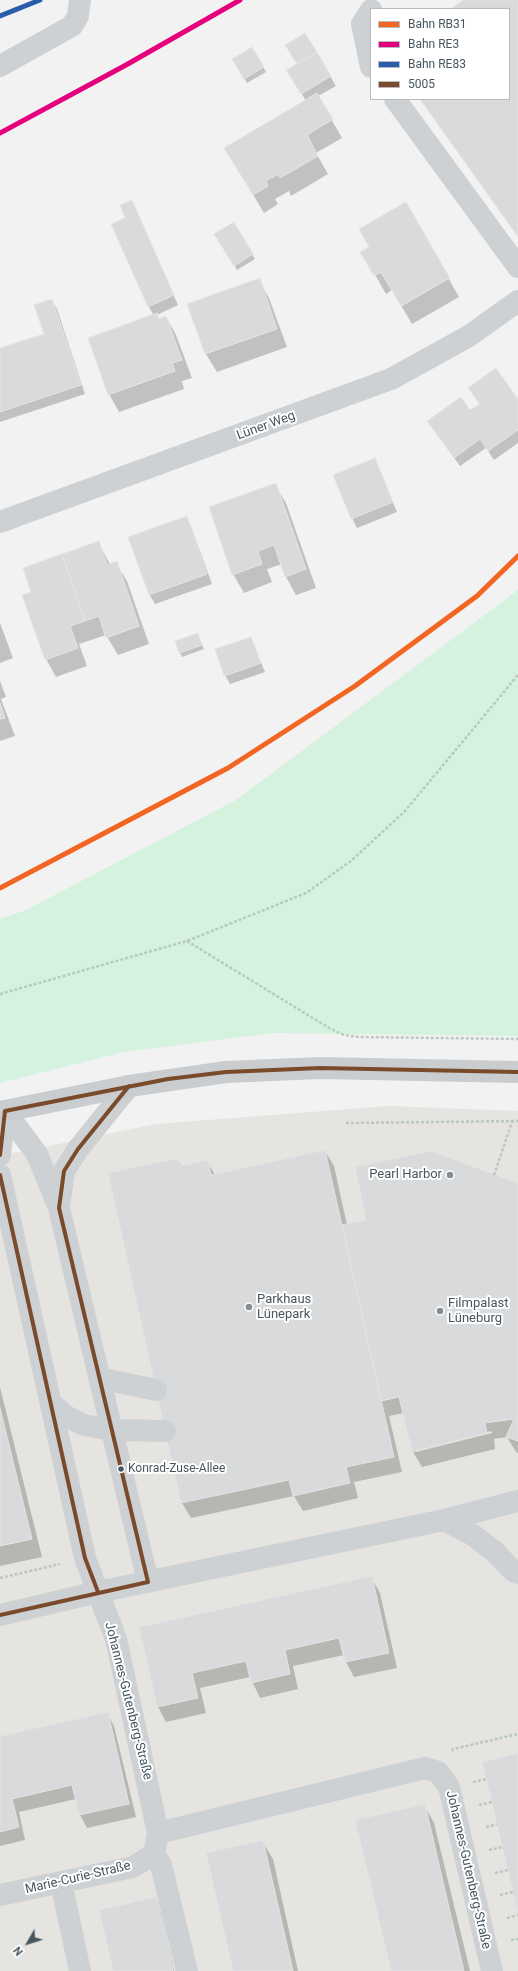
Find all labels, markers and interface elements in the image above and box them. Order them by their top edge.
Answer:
legend [370,8,510,100]
text: Bahn RB31 [408,17,467,31]
text: Bahn RE3 [408,37,459,51]
text: Bahn RE83 [408,57,466,71]
text: 5005 [408,77,435,91]
street label: Lüner Weg [235,408,297,444]
place label: Pearl Harbor [369,1167,442,1183]
marker: Pearl Harbor [445,1170,455,1180]
place label: Parkhaus Lünepark [257,1292,311,1323]
place label: Filmpalast Lüneburg [448,1296,508,1327]
marker: Parkhaus Lünepark [244,1302,254,1312]
marker: Filmpalast Lüneburg [435,1306,445,1316]
place label: Konrad-Zuse-Allee [128,1462,225,1476]
marker: Konrad-Zuse-Allee [116,1464,126,1474]
street label: Johannes-Gutenberg-Straße [101,1621,155,1781]
street label: Johannes-Gutenberg-Straße [442,1789,494,1951]
street label: Marie-Curie-Straße [24,1858,132,1898]
north arrow [8,1923,48,1963]
text: N [11,1944,26,1958]

